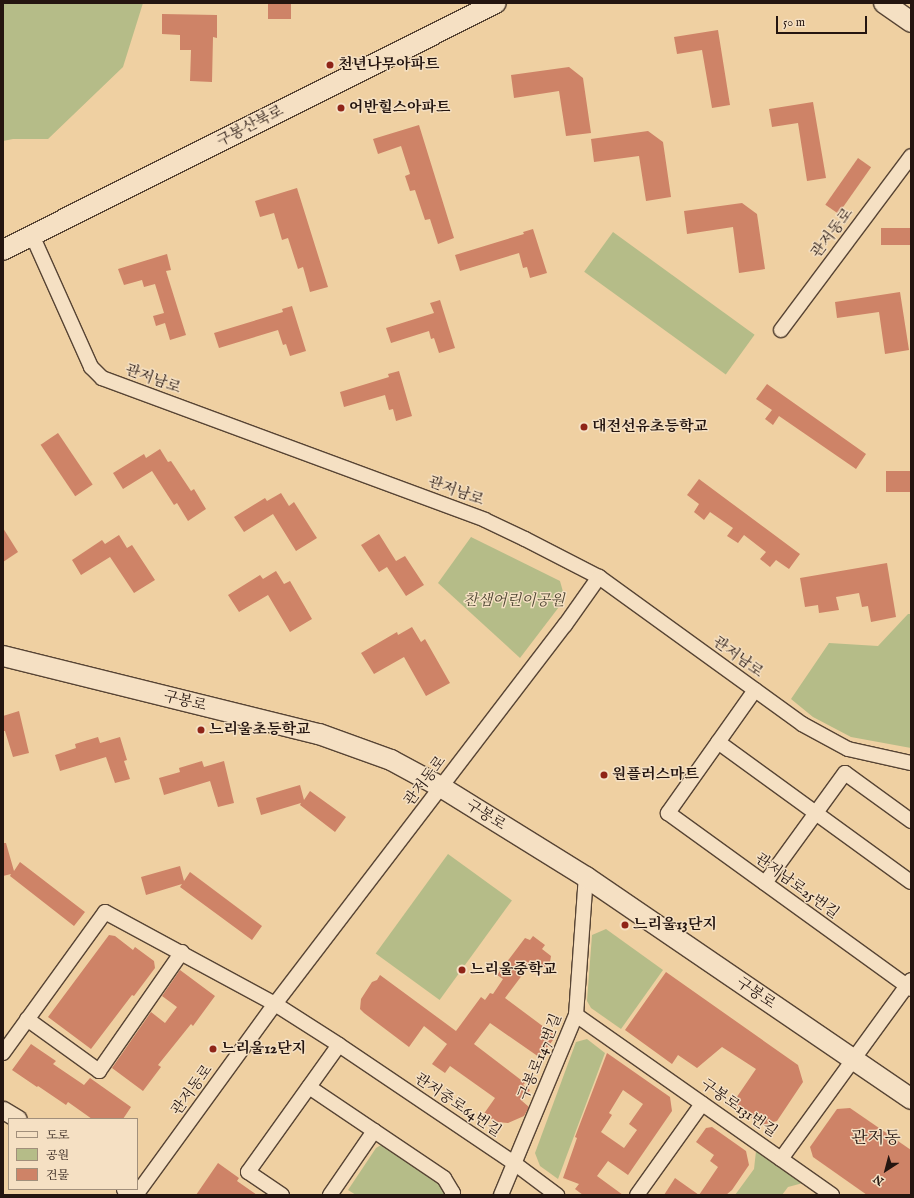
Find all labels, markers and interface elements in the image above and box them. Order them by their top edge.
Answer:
scale bar [778,8,869,34]
text: 50 m [783,15,805,30]
place label: 천년나무아파트 [338,56,439,74]
marker: 천년나무아파트 [325,60,335,70]
place label: 어반힐스아파트 [349,99,450,117]
street label: 구봉산북로 [214,102,286,150]
marker: 어반힐스아파트 [336,103,346,113]
street label: 관저동로 [807,204,857,262]
street label: 관저남로 [123,361,183,397]
place label: 대전선유초등학교 [592,418,708,436]
marker: 대전선유초등학교 [579,422,589,432]
street label: 관저남로 [426,473,486,509]
park label: 찬샘어린이공원 [463,592,565,610]
street label: 관저남로 [709,633,767,681]
street label: 구봉로 [162,687,208,715]
place label: 느리울초등학교 [209,721,310,739]
marker: 느리울초등학교 [196,725,206,735]
street label: 관저동로 [400,752,450,810]
place label: 원플러스마트 [612,766,699,784]
marker: 원플러스마트 [599,770,609,780]
street label: 구봉로 [463,796,509,834]
street label: 관저남로25번길 [752,850,842,922]
place label: 느리울13단지 [633,916,717,934]
marker: 느리울13단지 [620,920,630,930]
place label: 느리울중학교 [470,961,557,979]
marker: 느리울중학교 [457,965,467,975]
street label: 구봉로 [733,973,779,1013]
street label: 구봉로147번길 [514,1011,566,1103]
place label: 느리울12단지 [221,1040,306,1058]
marker: 느리울12단지 [208,1044,218,1054]
street label: 관저동로 [168,1061,216,1119]
street label: 관저중로64번길 [411,1069,505,1141]
street label: 구봉로131번길 [697,1075,781,1141]
legend [8,1118,138,1190]
text: 도로 [46,1128,69,1143]
district label: 관저동 [851,1129,901,1149]
text: 공원 [46,1148,69,1163]
north arrow [866,1150,906,1190]
text: 건물 [46,1168,69,1183]
text: N [871,1171,887,1188]

